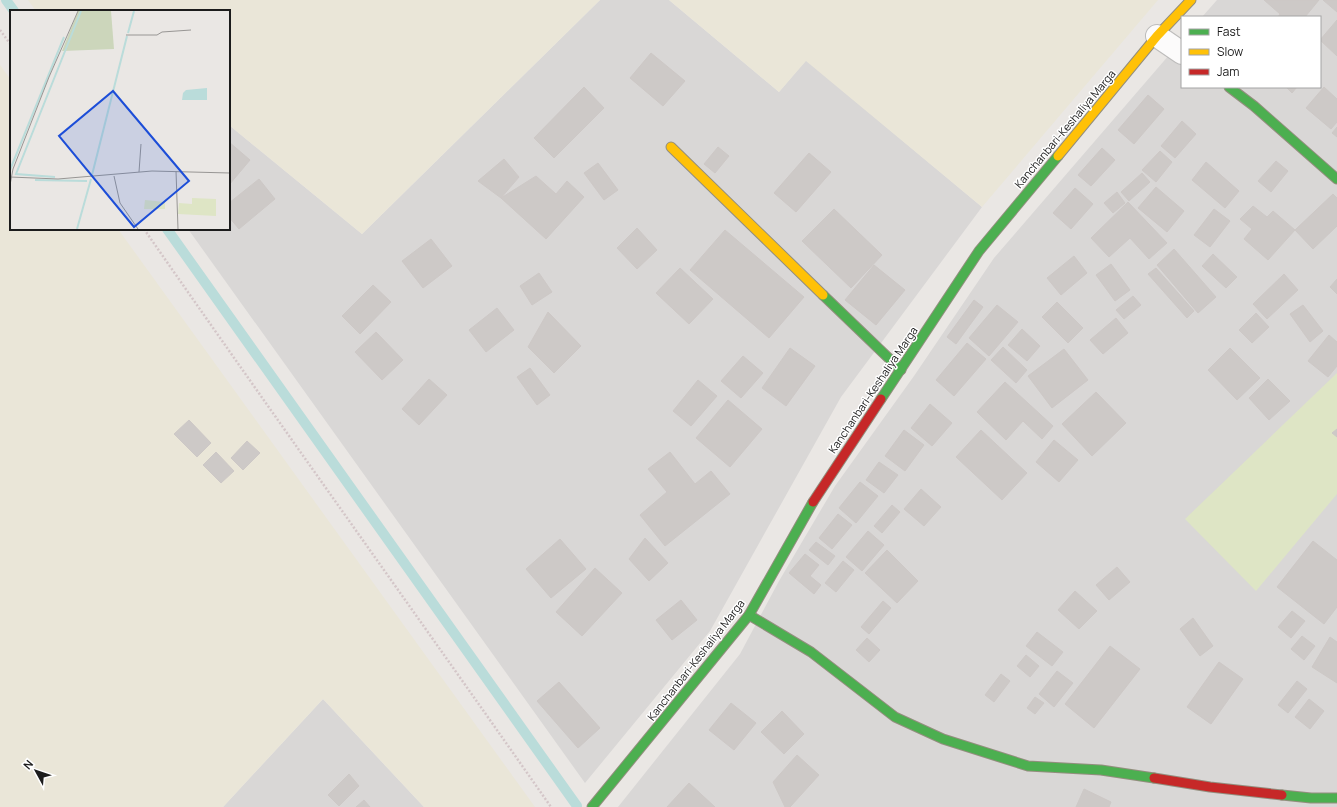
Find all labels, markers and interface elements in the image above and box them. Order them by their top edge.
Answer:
inset map [10,10,230,230]
legend [1181,16,1321,88]
text: Fast [1217,23,1241,40]
text: Slow [1217,43,1243,60]
text: Jam [1217,63,1239,80]
street label: Kanchanbari-Keshaliya Marga [1011,66,1119,191]
street label: Kanchanbari-Keshaliya Marga [824,323,921,456]
street label: Kanchanbari-Keshaliya Marga [644,596,748,723]
north arrow [16,751,56,791]
text: N [20,756,36,772]

